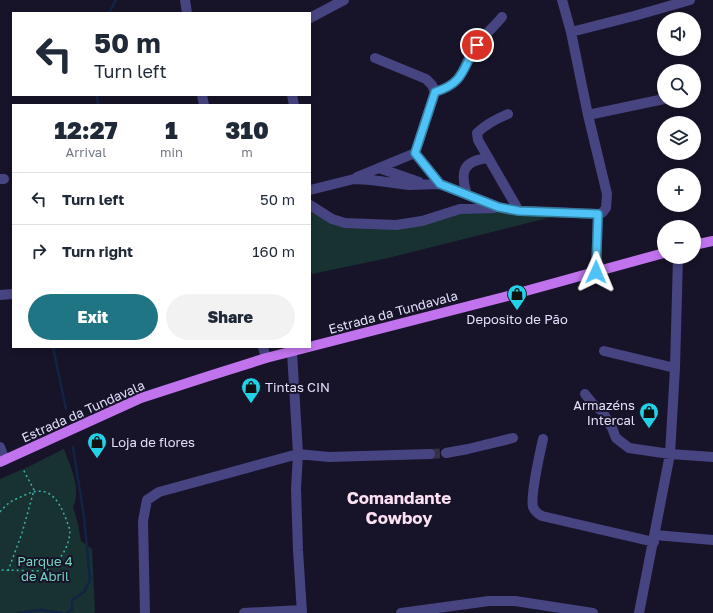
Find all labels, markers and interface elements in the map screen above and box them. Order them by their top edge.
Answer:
map controls [657,12,701,264]
button: sound [657,12,701,56]
text: 50 m [94,26,161,59]
icon: left [28,28,80,80]
pin [460,28,494,62]
icon: arrive [466,34,488,56]
text: Turn left [94,60,167,82]
button: search [657,64,701,108]
text: 12:27 [54,115,118,144]
text: 1 [165,115,178,144]
text: 310 [225,115,269,144]
button: layers [657,116,701,160]
text: Arrival [66,144,106,160]
text: min [160,144,183,160]
text: m [241,144,253,160]
button: + [657,168,701,212]
icon: left [28,188,50,210]
text: Turn left [62,190,124,208]
text: 50 m [260,190,295,208]
button: − [657,220,701,264]
icon: right [28,240,50,262]
text: Turn right [62,242,133,260]
text: 160 m [252,242,295,260]
position arrow [575,251,617,293]
shop icon: Deposito de Pão [506,283,528,311]
street label: Estrada da Tundavala [327,287,459,337]
button: Exit [28,294,158,340]
button: Share [166,294,295,340]
place label: Deposito de Pão [466,311,568,327]
shop icon: Tintas CIN [240,376,262,404]
street label: Estrada da Tundavala [19,377,147,445]
place label: Tintas CIN [265,379,330,395]
place label: Armazéns Intercal [573,397,635,428]
shop icon: Armazéns Intercal [638,401,660,429]
shop icon: Loja de flores [86,431,108,459]
place label: Loja de flores [111,434,195,450]
district label: Comandante Cowboy [347,487,451,528]
park label: Parque 4 de Abril [17,553,73,584]

